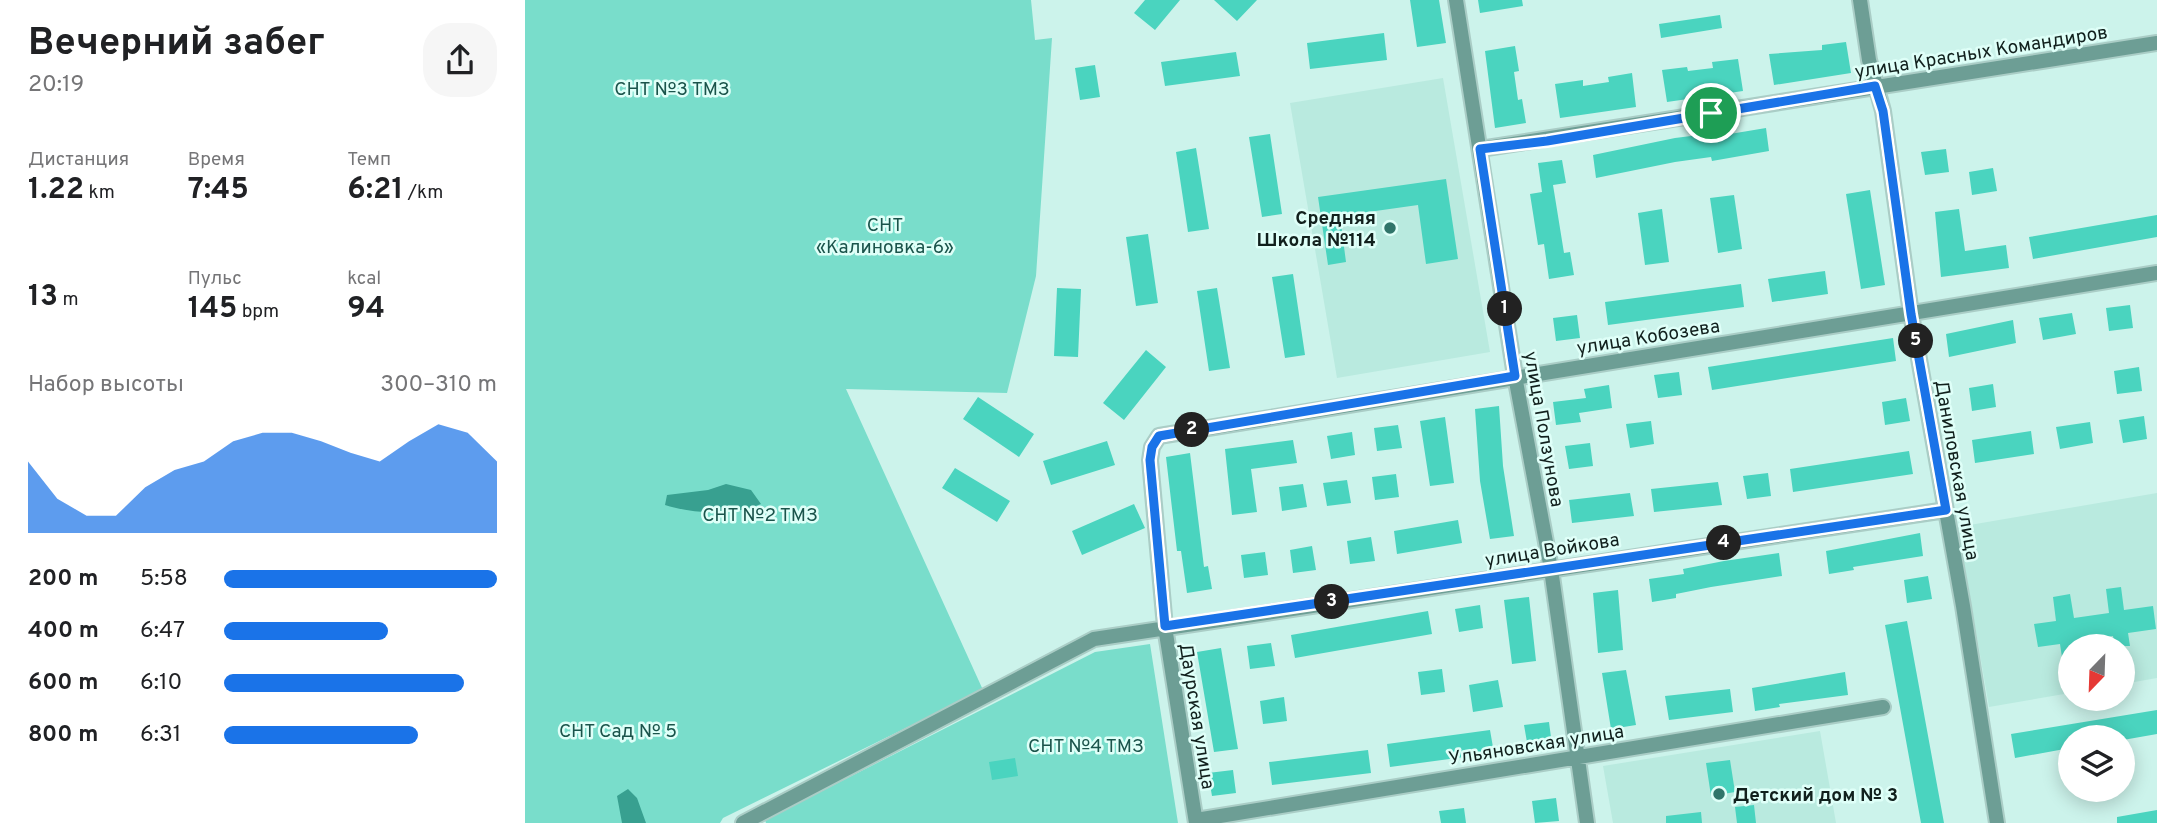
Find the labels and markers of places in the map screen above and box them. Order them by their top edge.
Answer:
pin [1681,83,1741,143]
place label: Средняя Школа №114 [1256,207,1376,253]
marker: Средняя Школа №114 [1382,220,1398,236]
pin: 1 [1487,292,1523,326]
pin: 5 [1899,324,1933,358]
pin: 2 [1175,412,1209,448]
pin: 4 [1707,526,1741,560]
pin: 3 [1315,584,1349,620]
place label: Детский дом № 3 [1733,784,1898,808]
marker: Детский дом № 3 [1711,786,1727,802]

